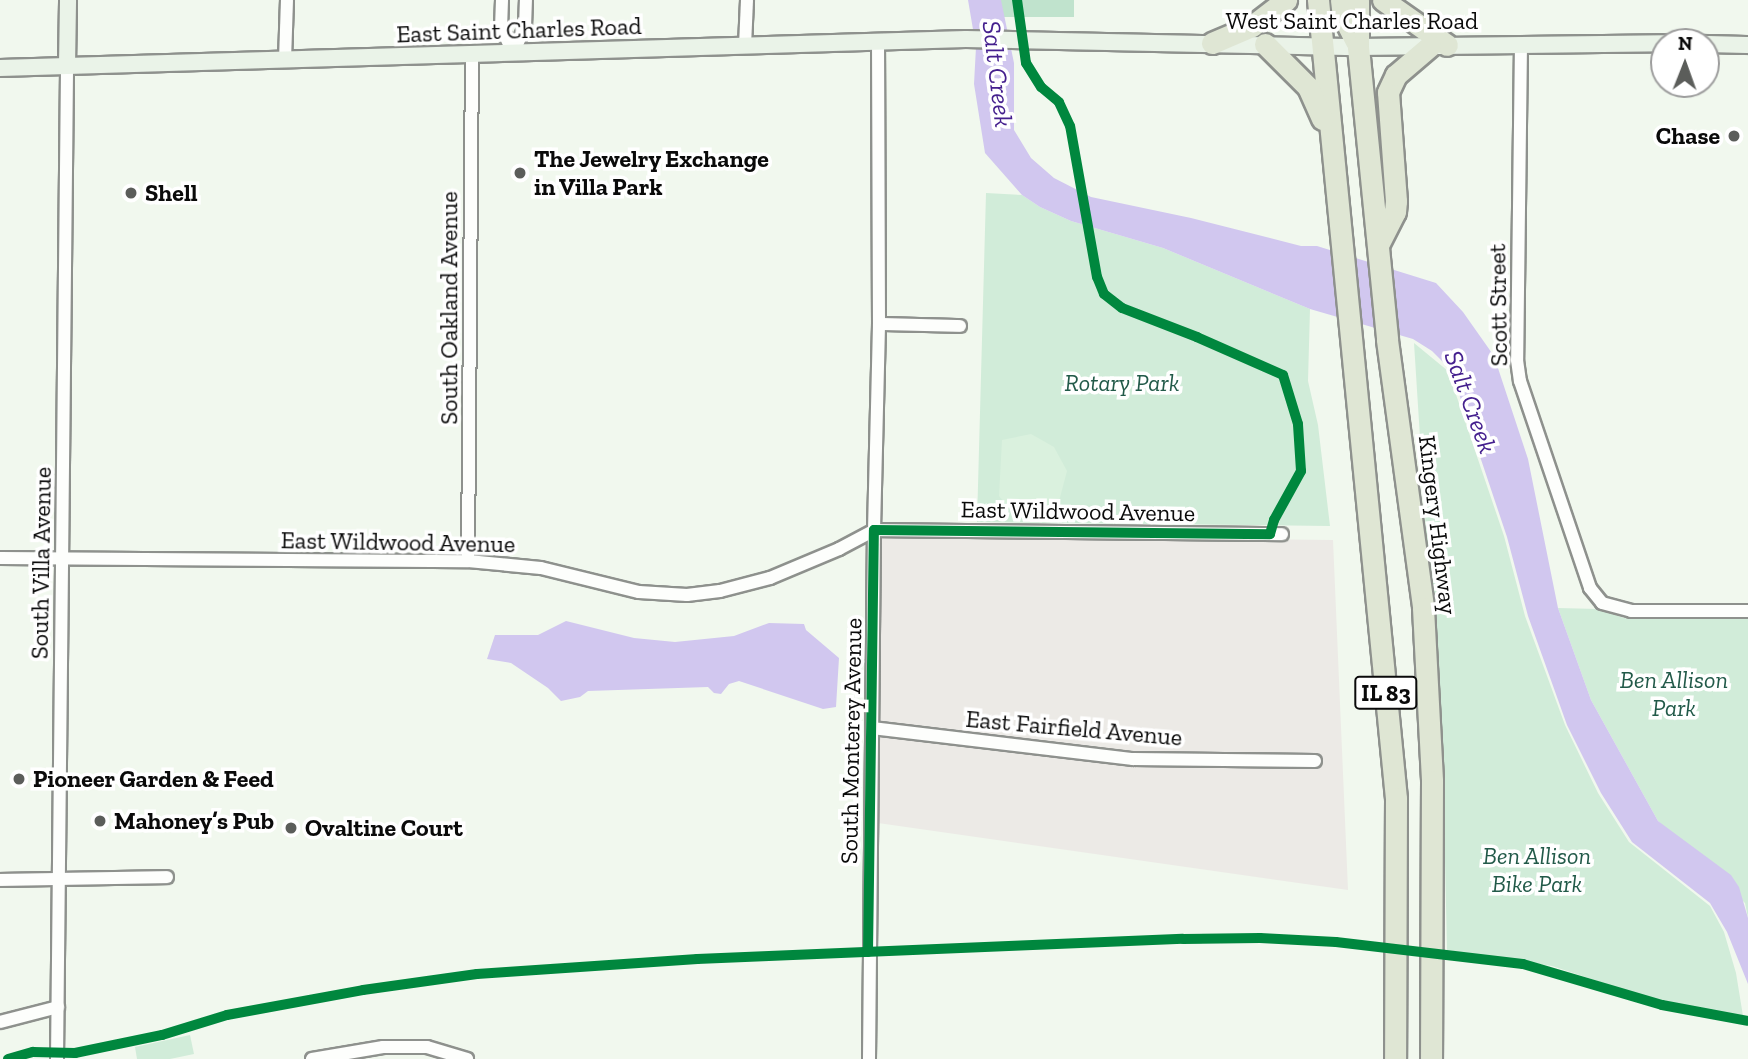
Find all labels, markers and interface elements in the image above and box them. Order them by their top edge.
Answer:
street label: West Saint Charles Road [1226,7,1478,35]
street label: East Saint Charles Road [396,11,642,49]
water label: Salt Creek [975,19,1019,129]
north arrow [1650,28,1720,98]
text: N [1678,32,1693,55]
place label: Chase [1656,122,1720,150]
marker: Chase [1726,128,1742,144]
place label: The Jewelry Exchange in Villa Park [534,145,770,201]
marker: The Jewelry Exchange in Villa Park [512,165,528,181]
place label: Shell [145,179,198,207]
marker: Shell [123,185,139,201]
street label: South Oakland Avenue [435,191,463,425]
street label: Scott Street [1483,243,1513,367]
water label: Salt Creek [1437,346,1503,458]
park label: Rotary Park [1065,369,1179,397]
street label: Kingery Highway [1413,434,1463,616]
street label: South Villa Avenue [25,466,57,660]
street label: East Wildwood Avenue [960,495,1196,527]
street label: East Wildwood Avenue [280,526,516,558]
street label: South Monterey Avenue [834,617,868,865]
park label: Ben Allison Park [1619,666,1729,722]
road number: IL 83 [1353,674,1419,712]
street label: East Fairfield Avenue [964,704,1184,752]
place label: Pioneer Garden & Feed [33,765,274,793]
marker: Pioneer Garden & Feed [11,771,27,787]
place label: Mahoney’s Pub [114,807,274,835]
marker: Mahoney’s Pub [92,813,108,829]
place label: Ovaltine Court [305,814,463,842]
marker: Ovaltine Court [283,820,299,836]
park label: Ben Allison Bike Park [1482,842,1592,898]

